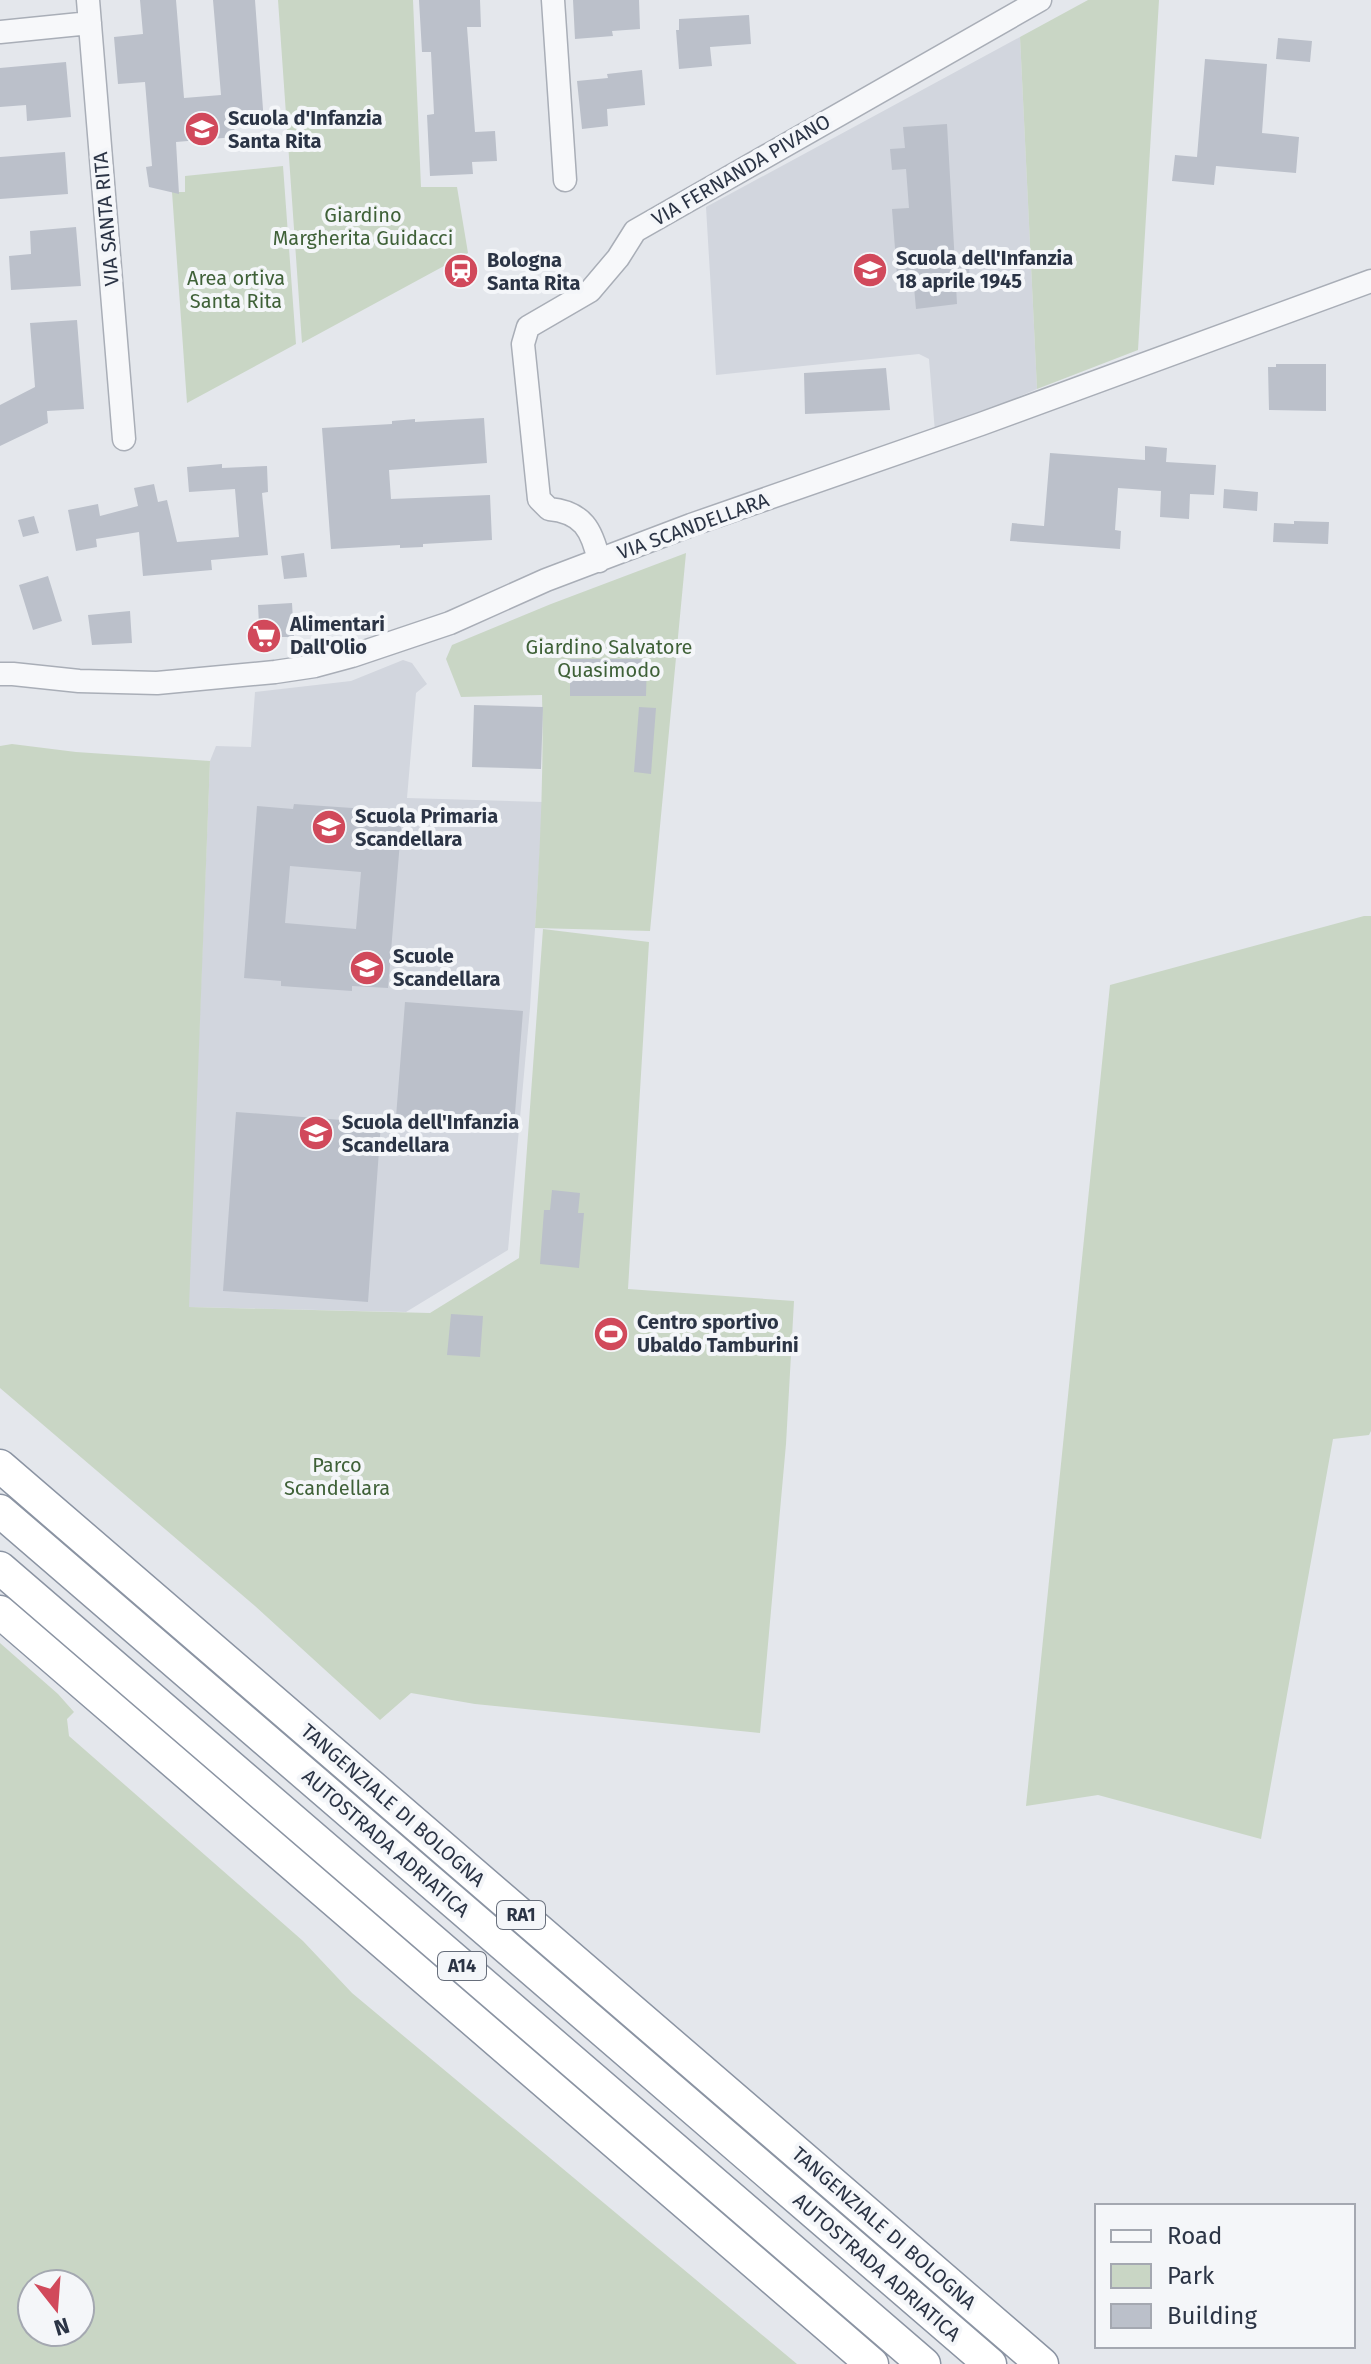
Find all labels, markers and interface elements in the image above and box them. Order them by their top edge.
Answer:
place label: Scuola d'Infanzia Santa Rita [228,106,383,153]
street label: VIA FERNANDA PIVANO [648,109,834,231]
school or university icon: Scuola d'Infanzia Santa Rita [183,110,221,148]
street label: VIA SANTA RITA [88,150,124,287]
park label: Giardino Margherita Guidacci [273,203,453,250]
place label: Scuola dell'Infanzia 18 aprile 1945 [896,246,1073,293]
place label: Bologna Santa Rita [487,248,581,295]
school or university icon: Scuola dell'Infanzia 18 aprile 1945 [851,251,889,289]
station icon: Bologna Santa Rita [442,252,480,290]
park label: Area ortiva Santa Rita [187,266,285,313]
street label: VIA SCANDELLARA [614,487,773,565]
place label: Alimentari Dall'Olio [289,612,385,659]
supermarket icon: Alimentari Dall'Olio [245,617,283,655]
park label: Giardino Salvatore Quasimodo [526,635,692,682]
place label: Scuola Primaria Scandellara [355,804,498,851]
school or university icon: Scuola Primaria Scandellara [310,808,348,846]
place label: Scuole Scandellara [393,944,500,991]
school or university icon: Scuole Scandellara [348,949,386,987]
place label: Scuola dell'Infanzia Scandellara [342,1110,519,1157]
school or university icon: Scuola dell'Infanzia Scandellara [297,1114,335,1152]
place label: Centro sportivo Ubaldo Tamburini [637,1310,799,1357]
sports icon: Centro sportivo Ubaldo Tamburini [592,1315,630,1353]
park label: Parco Scandellara [284,1453,390,1500]
street label: TANGENZIALE DI BOLOGNA [296,1719,490,1892]
street label: AUTOSTRADA ADRIATICA [298,1764,475,1922]
road number: RA1 [497,1901,545,1929]
road number: A14 [438,1952,486,1980]
street label: TANGENZIALE DI BOLOGNA [787,2142,981,2315]
street label: AUTOSTRADA ADRIATICA [789,2188,966,2346]
legend [1095,2204,1355,2348]
text: Road [1167,2222,1222,2250]
text: Park [1167,2262,1215,2290]
north arrow [16,2268,96,2348]
text: Building [1167,2302,1257,2330]
text: N [51,2312,73,2342]

